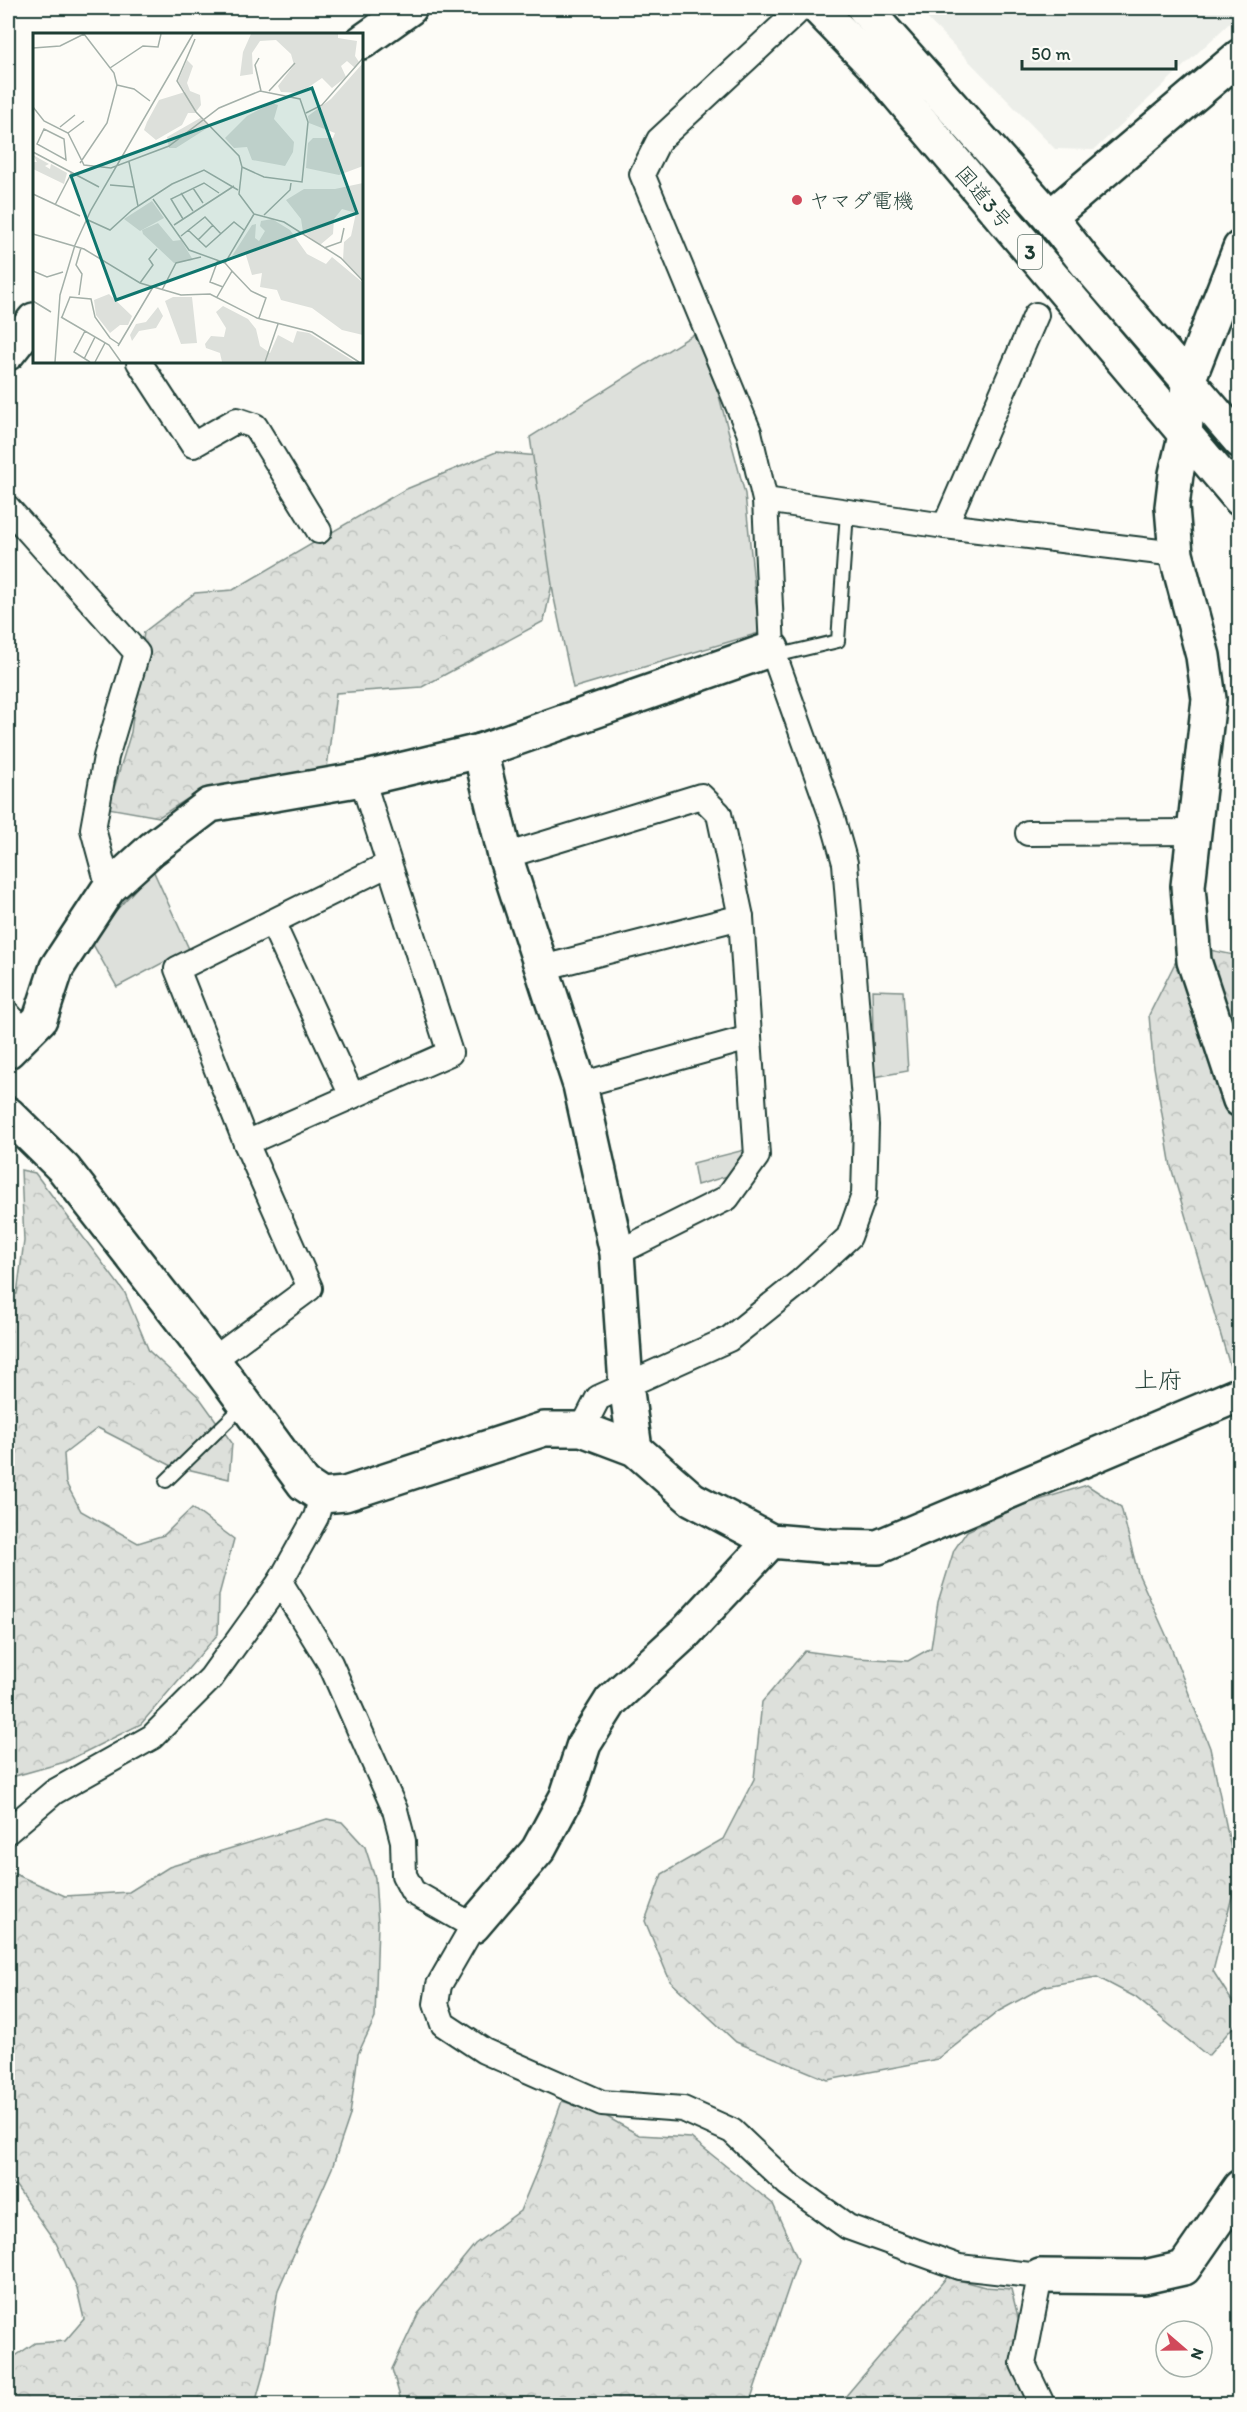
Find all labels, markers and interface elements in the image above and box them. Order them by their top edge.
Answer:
inset map [33,33,363,363]
scale bar [1022,33,1176,71]
text: 50 m [1031,43,1071,65]
street label: 国道3号 [950,160,1018,234]
place label: ヤマダ電機 [809,188,914,213]
marker: ヤマダ電機 [790,193,804,207]
road number: 3 [1018,235,1042,269]
district label: 上府 [1134,1365,1182,1394]
north arrow [1154,2319,1214,2379]
text: N [1187,2346,1208,2362]

